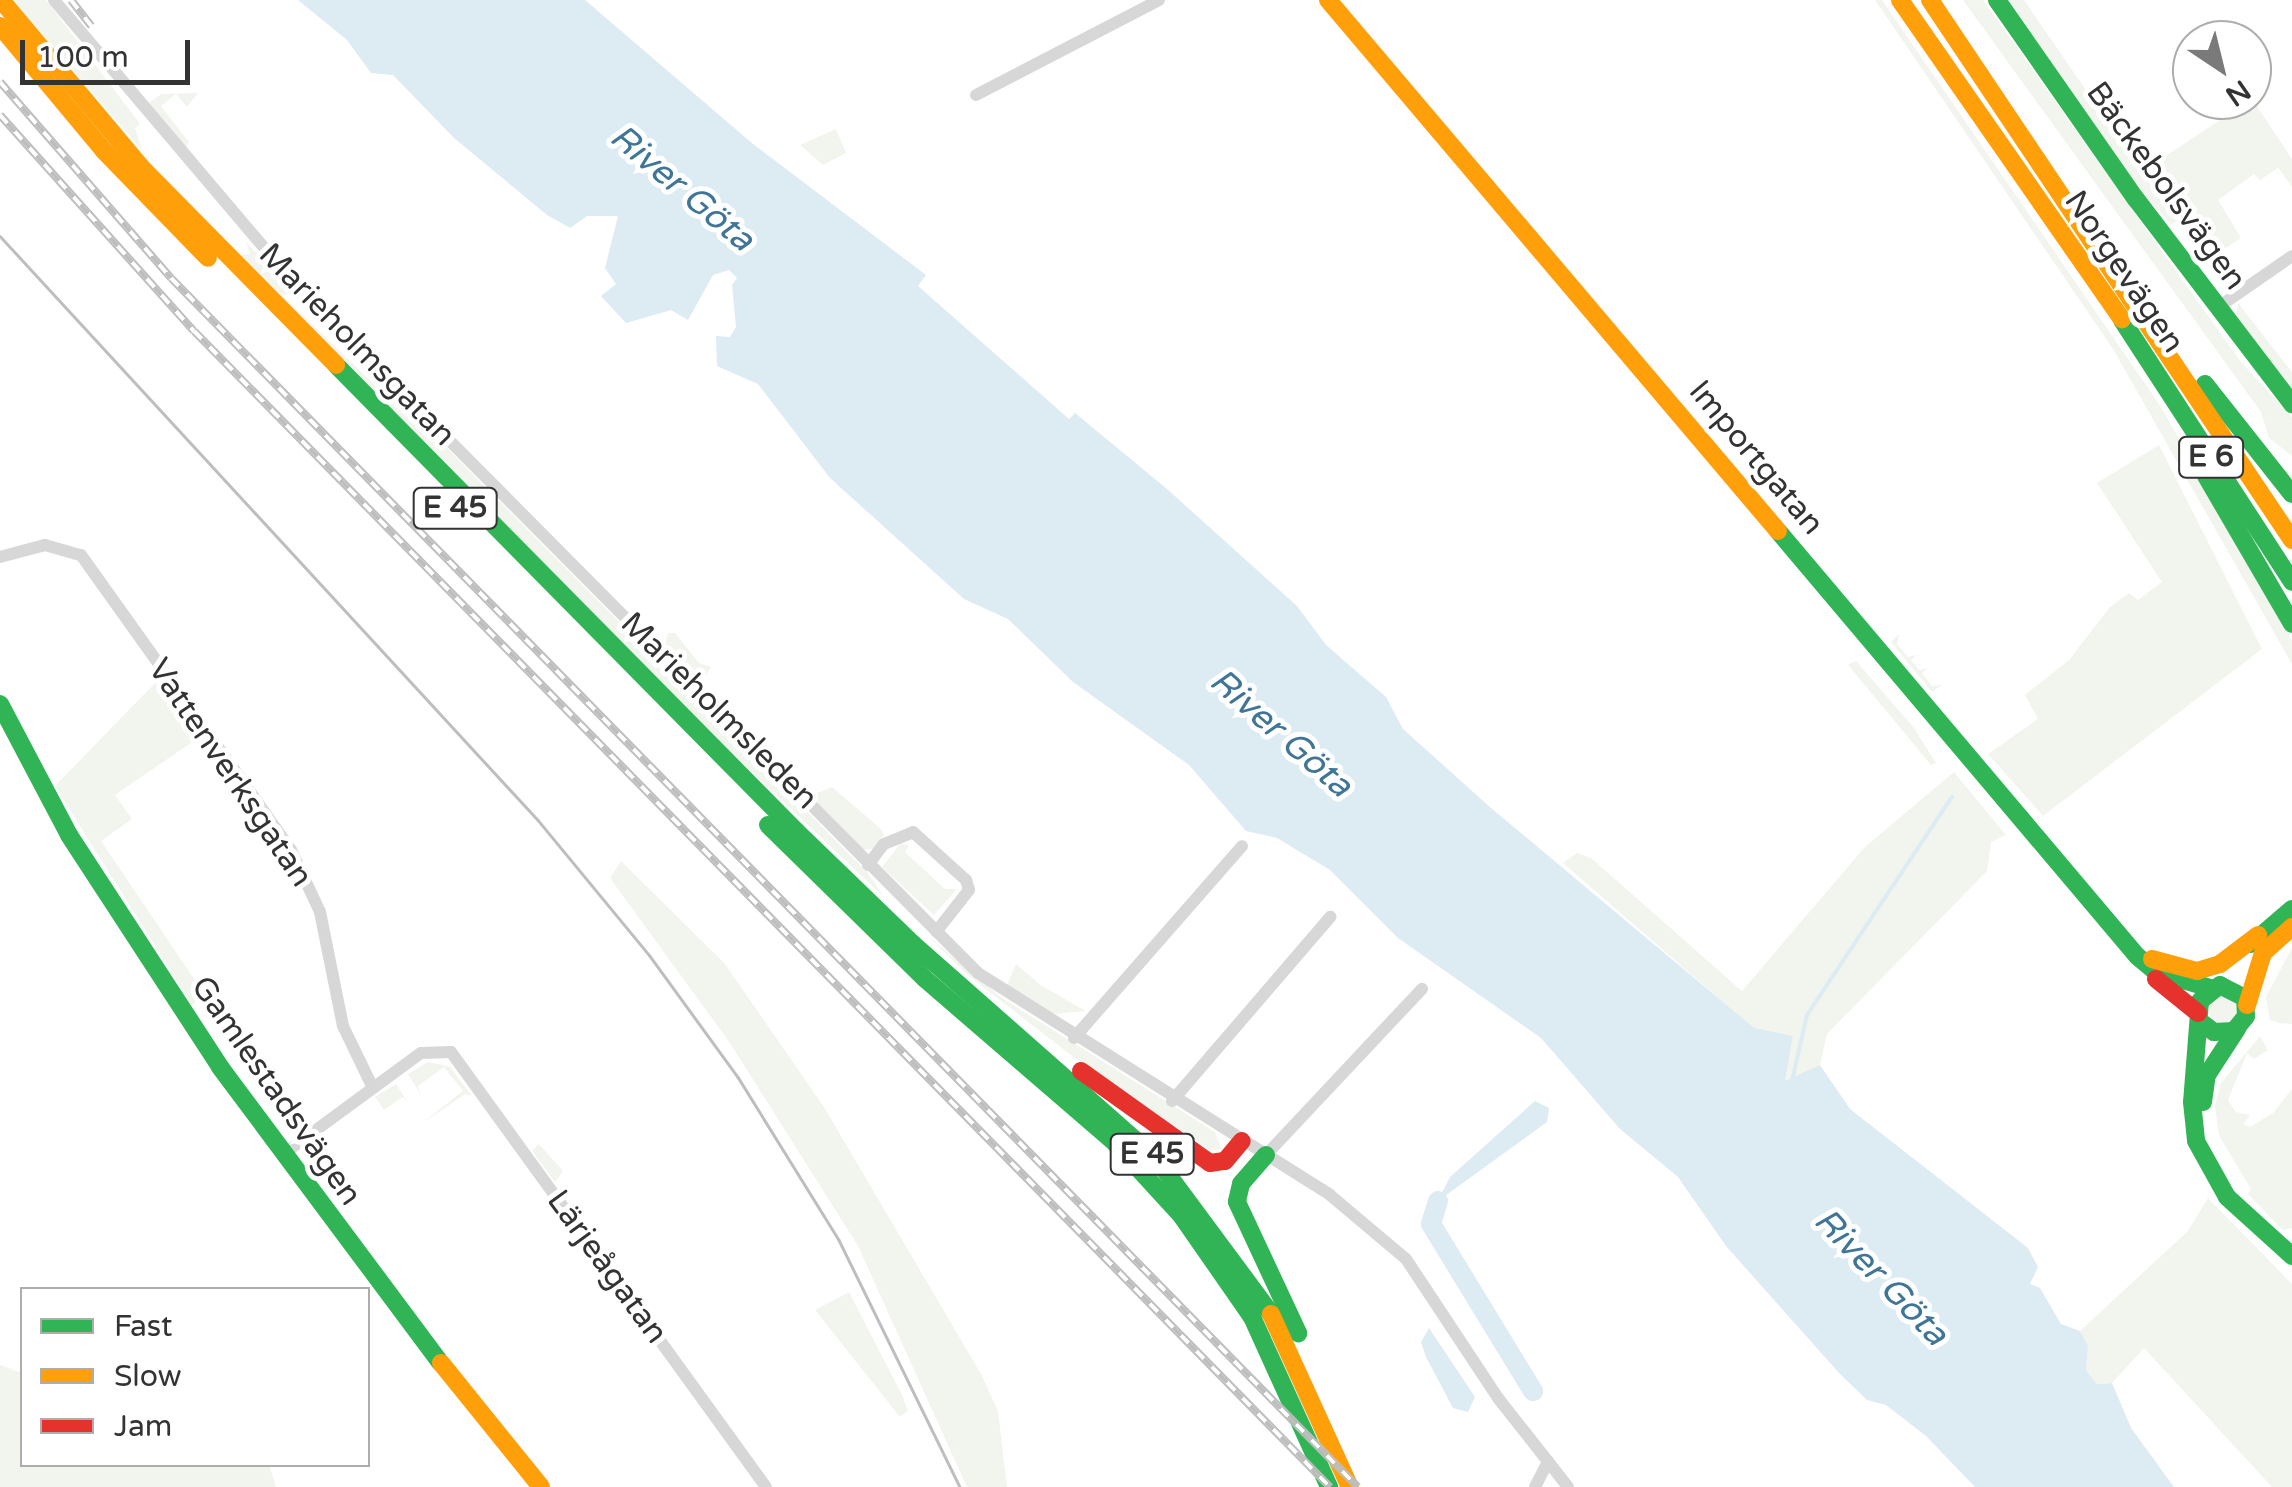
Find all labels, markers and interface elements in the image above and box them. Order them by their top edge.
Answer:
scale bar [25,20,195,82]
north arrow [2172,20,2272,120]
text: 100 m [37,39,129,76]
text: N [2219,73,2257,113]
street label: Bäckebolsvägen [2078,74,2254,298]
water label: River Göta [601,116,763,260]
street label: Norgevägen [2056,184,2192,360]
street label: Marieholmsgatan [251,236,463,454]
street label: Importgatan [1680,373,1832,543]
road number: E 6 [2176,432,2246,482]
road number: E 45 [412,483,498,533]
street label: Marieholmsleden [613,605,825,817]
street label: Vattenverksgatan [139,652,321,894]
water label: River Göta [1201,660,1361,806]
street label: Gamlestadsvägen [183,969,369,1213]
road number: E 45 [1110,1129,1194,1179]
street label: Lärjeågatan [538,1183,676,1351]
water label: River Göta [1805,1199,1957,1355]
legend [20,1287,370,1467]
text: Fast [114,1308,173,1345]
text: Slow [114,1358,182,1395]
text: Jam [114,1408,172,1445]

